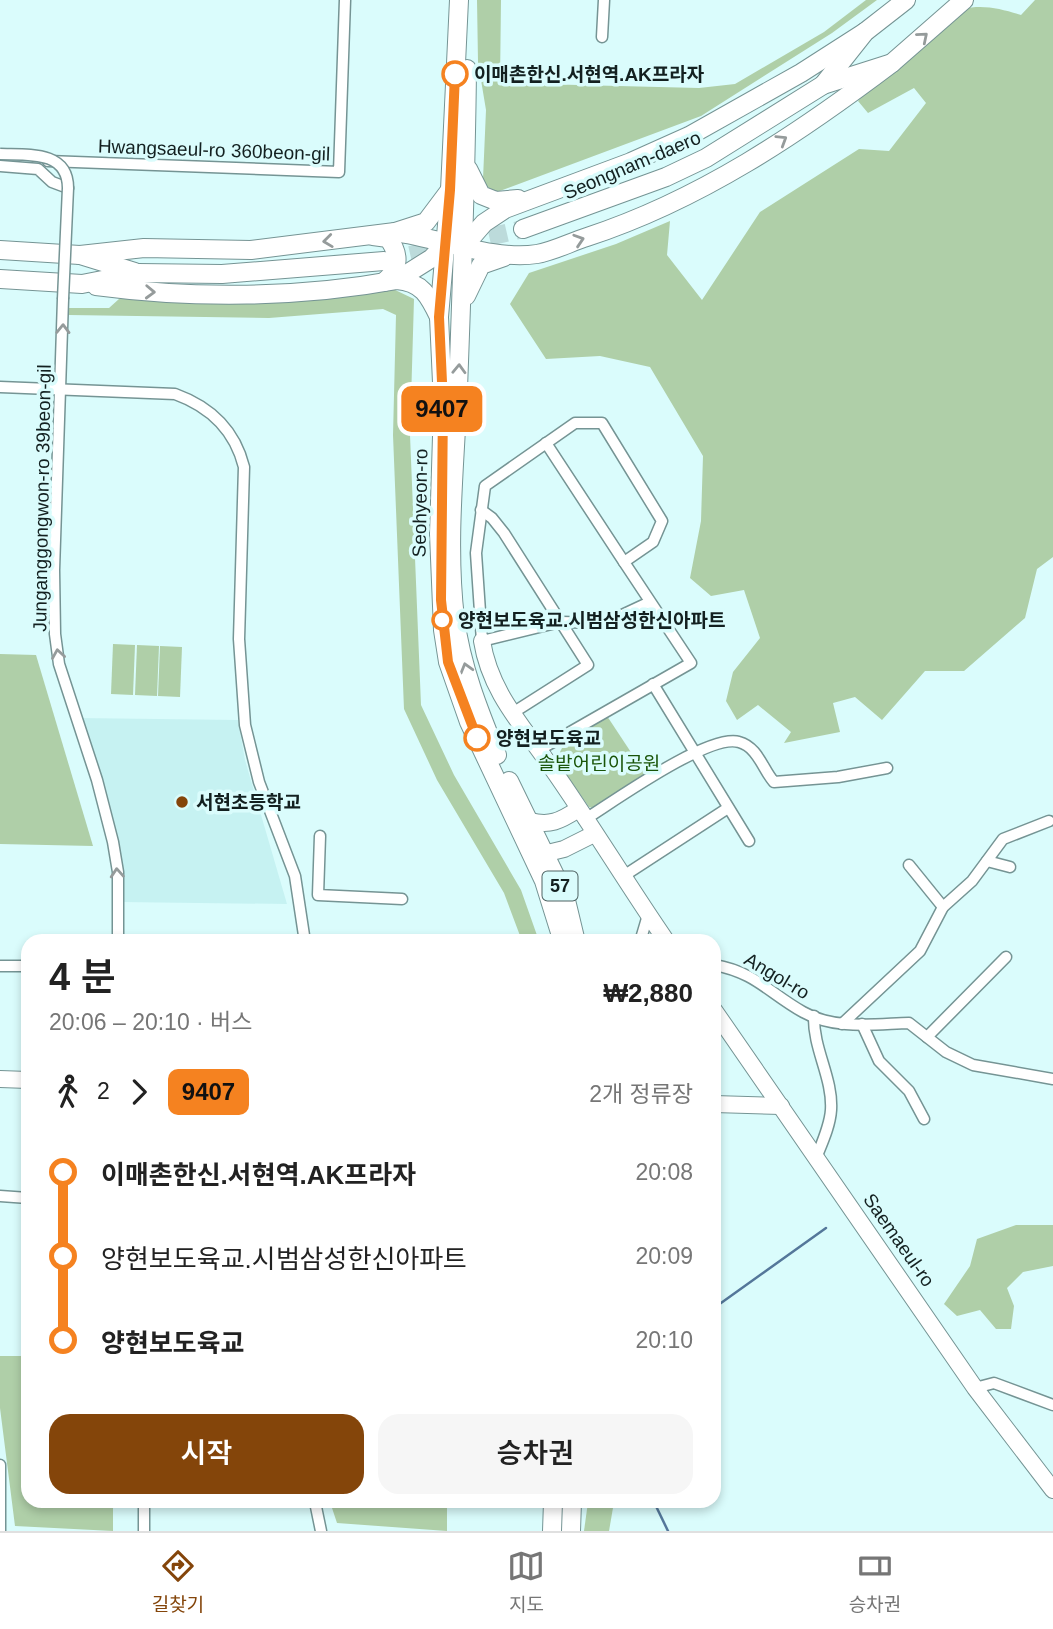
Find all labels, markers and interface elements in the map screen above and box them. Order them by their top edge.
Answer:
one-way arrow [915,33,927,46]
marker: 이매촌한신.서현역.AK프라자 [442,61,468,87]
place label: 이매촌한신.서현역.AK프라자 [474,64,705,85]
street label: Seongnam-daero [560,127,704,203]
street label: Hwangsaeul-ro 360beon-gil [98,135,330,165]
one-way arrow [775,136,788,149]
one-way arrow [322,234,334,249]
one-way arrow [572,234,584,248]
one-way arrow [145,284,156,299]
one-way arrow [55,323,70,334]
one-way arrow [451,363,466,374]
street label: Junganggongwon-ro 39beon-gil [29,364,55,632]
line badge: 9407 [393,386,491,432]
text: 9407 [415,395,469,422]
street label: Seohyeon-ro [409,448,431,558]
marker: 양현보도육교.시범삼성한신아파트 [432,610,452,630]
place label: 양현보도육교.시범삼성한신아파트 [458,610,725,631]
one-way arrow [51,648,66,660]
one-way arrow [460,662,474,674]
marker: 양현보도육교 [464,725,490,751]
place label: 양현보도육교 [496,728,601,749]
park label: 솔밭어린이공원 [538,753,660,774]
place label: 서현초등학교 [196,792,301,813]
marker: 서현초등학교 [174,794,190,810]
one-way arrow [110,868,125,879]
road number: 57 [542,872,578,900]
street label: Angol-ro [741,949,813,1003]
text: 4 분 [49,956,116,998]
text: ₩2,880 [603,978,693,1008]
text: 20:06 – 20:10 · 버스 [49,1009,252,1035]
icon: walk [49,1073,87,1111]
icon: forward [120,1073,158,1111]
text: 2 [97,1078,110,1104]
text: 9407 [182,1078,235,1105]
text: 2개 정류장 [589,1081,693,1107]
text: 20:08 [635,1159,693,1185]
text: 이매촌한신.서현역.AK프라자 [101,1160,416,1190]
street label: Saemaeul-ro [859,1189,939,1291]
text: 20:09 [635,1243,693,1269]
text: 양현보도육교.시범삼성한신아파트 [101,1244,467,1274]
text: 20:10 [635,1327,693,1353]
text: 양현보도육교 [101,1328,245,1358]
button: 시작 [49,1414,364,1494]
button: 승차권 [378,1414,693,1494]
tab: 길찾기 [152,1547,204,1616]
tab: 지도 [507,1547,545,1616]
tab: 승차권 [849,1547,901,1616]

